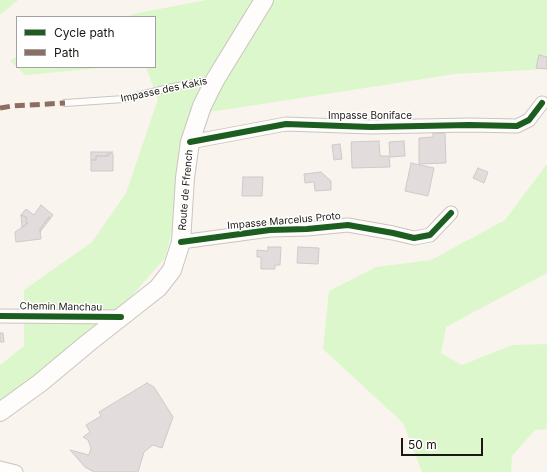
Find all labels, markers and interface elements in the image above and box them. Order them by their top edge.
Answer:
legend [16,16,156,68]
text: Cycle path [54,25,115,40]
text: Path [54,45,79,60]
street label: Impasse des Kakis [120,75,208,105]
street label: Impasse Boniface [328,110,412,122]
street label: Route de Ffrench [176,149,196,231]
street label: Impasse Marcelus Proto [227,210,341,232]
street label: Chemin Manchau [20,300,102,314]
scale bar [403,430,485,456]
text: 50 m [408,437,437,452]

